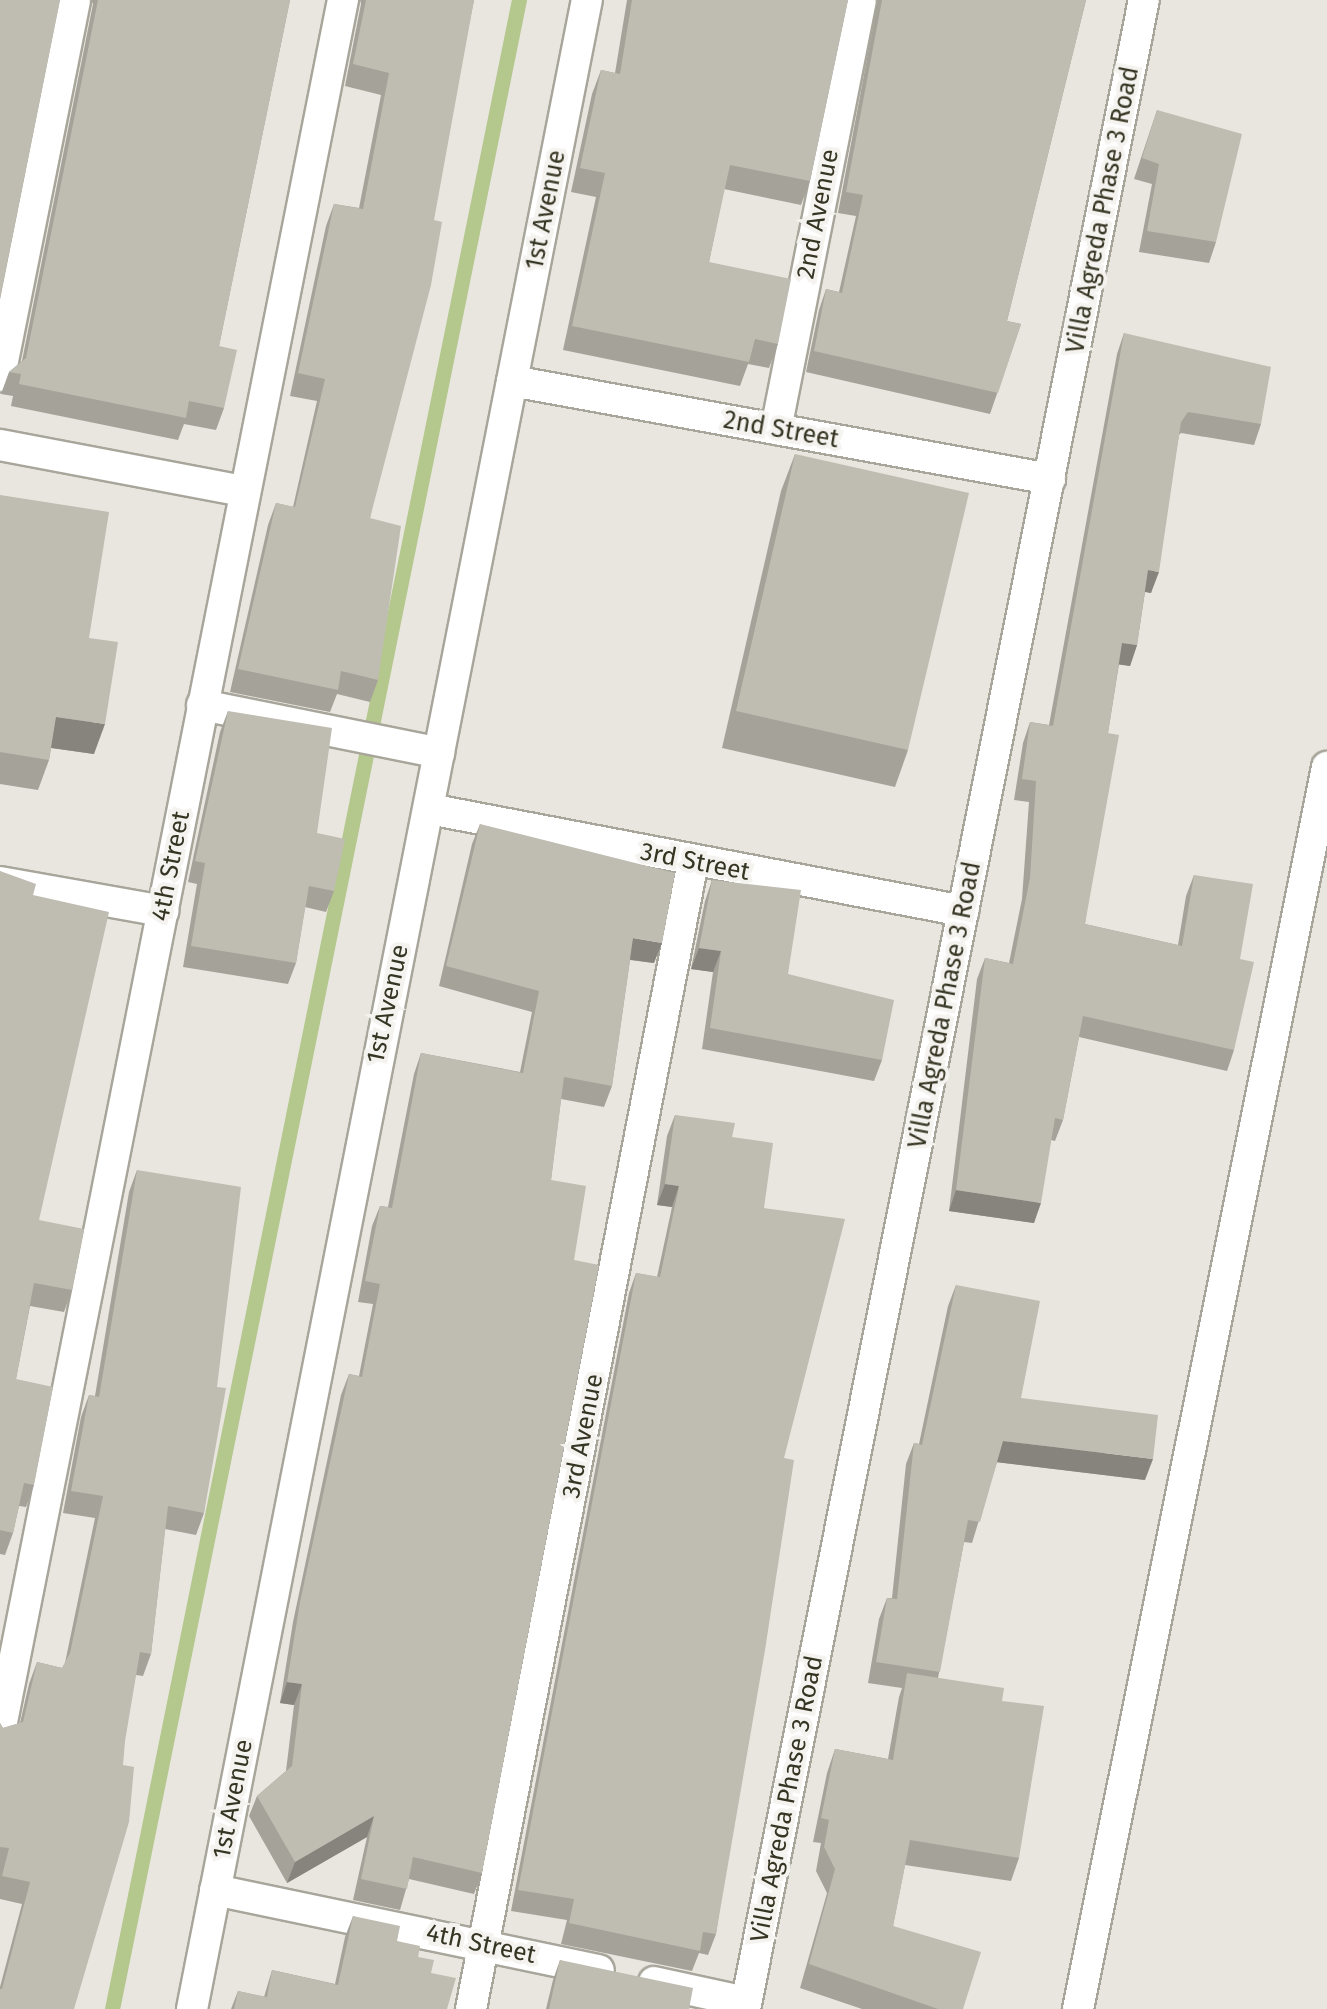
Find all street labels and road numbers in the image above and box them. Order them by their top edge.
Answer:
street label: Villa Agreda Phase 3 Road [1060,64,1146,356]
street label: 2nd Avenue [791,147,845,281]
street label: 1st Avenue [520,148,572,272]
street label: 2nd Street [721,405,841,455]
street label: 4th Street [146,808,196,924]
street label: 3rd Street [638,837,752,887]
street label: Villa Agreda Phase 3 Road [902,859,988,1151]
street label: 1st Avenue [361,942,415,1066]
street label: 3rd Avenue [556,1371,610,1501]
street label: Villa Agreda Phase 3 Road [744,1653,830,1945]
street label: 1st Avenue [207,1737,259,1861]
street label: 4th Street [423,1918,539,1970]

